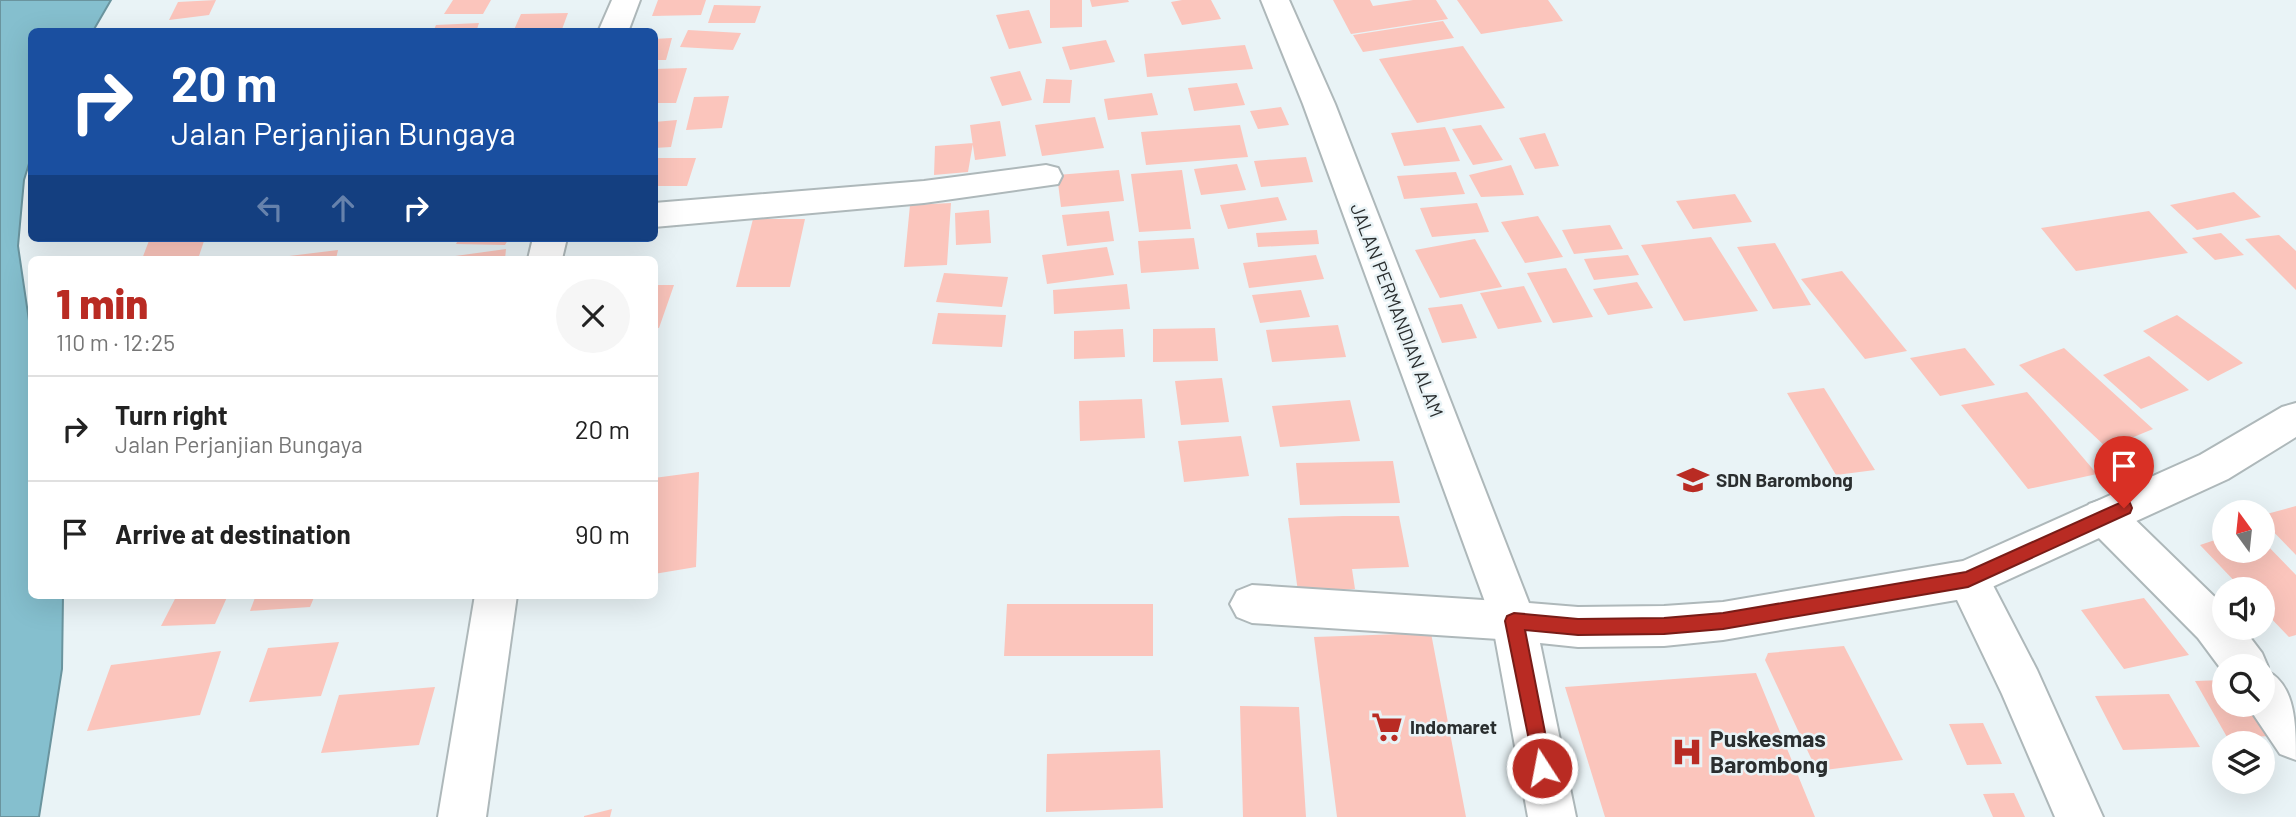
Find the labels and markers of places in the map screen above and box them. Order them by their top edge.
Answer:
pin [2094,436,2154,508]
school or university icon: SDN Barombong [1676,463,1710,497]
place label: SDN Barombong [1716,468,1853,491]
supermarket icon: Indomaret [1370,710,1404,744]
place label: Indomaret [1410,715,1497,738]
place label: Puskesmas Barombong [1710,724,1828,778]
hospital icon: Puskesmas Barombong [1670,735,1704,769]

